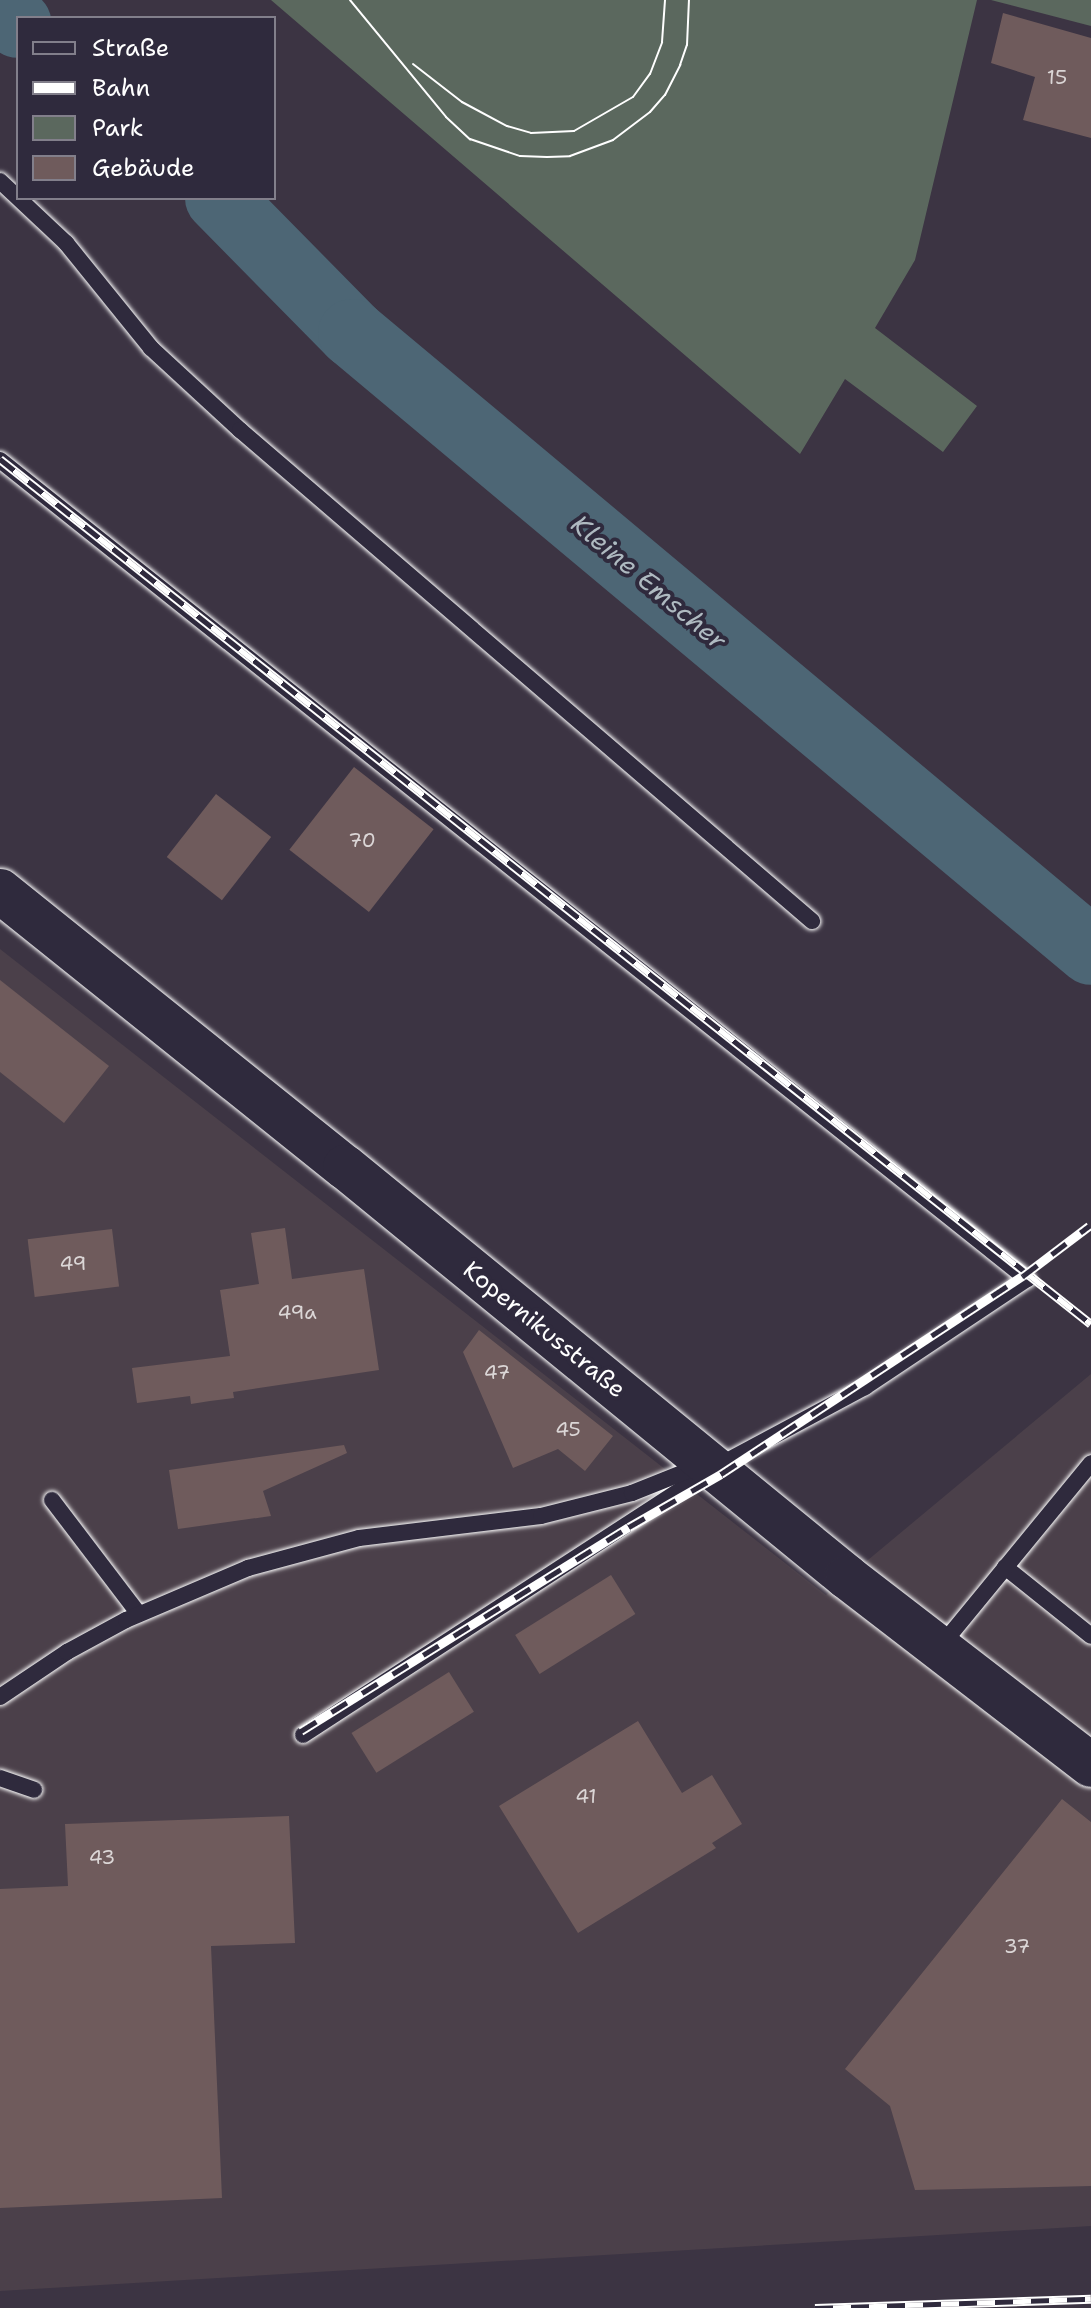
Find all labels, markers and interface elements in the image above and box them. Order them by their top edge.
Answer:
legend [16,16,276,200]
text: Straße [92,32,169,64]
house number: 15 [1047,65,1067,89]
text: Bahn [92,72,150,104]
text: Park [92,112,144,144]
text: Gebäude [92,152,194,184]
water label: Kleine Emscher [565,508,733,656]
house number: 70 [348,828,376,852]
house number: 49 [59,1251,87,1275]
street label: Kopernikusstraße [457,1256,631,1404]
house number: 49a [277,1300,317,1324]
house number: 47 [484,1360,510,1384]
house number: 45 [555,1417,581,1441]
house number: 41 [575,1784,597,1808]
house number: 43 [89,1845,115,1869]
house number: 37 [1004,1934,1030,1958]

